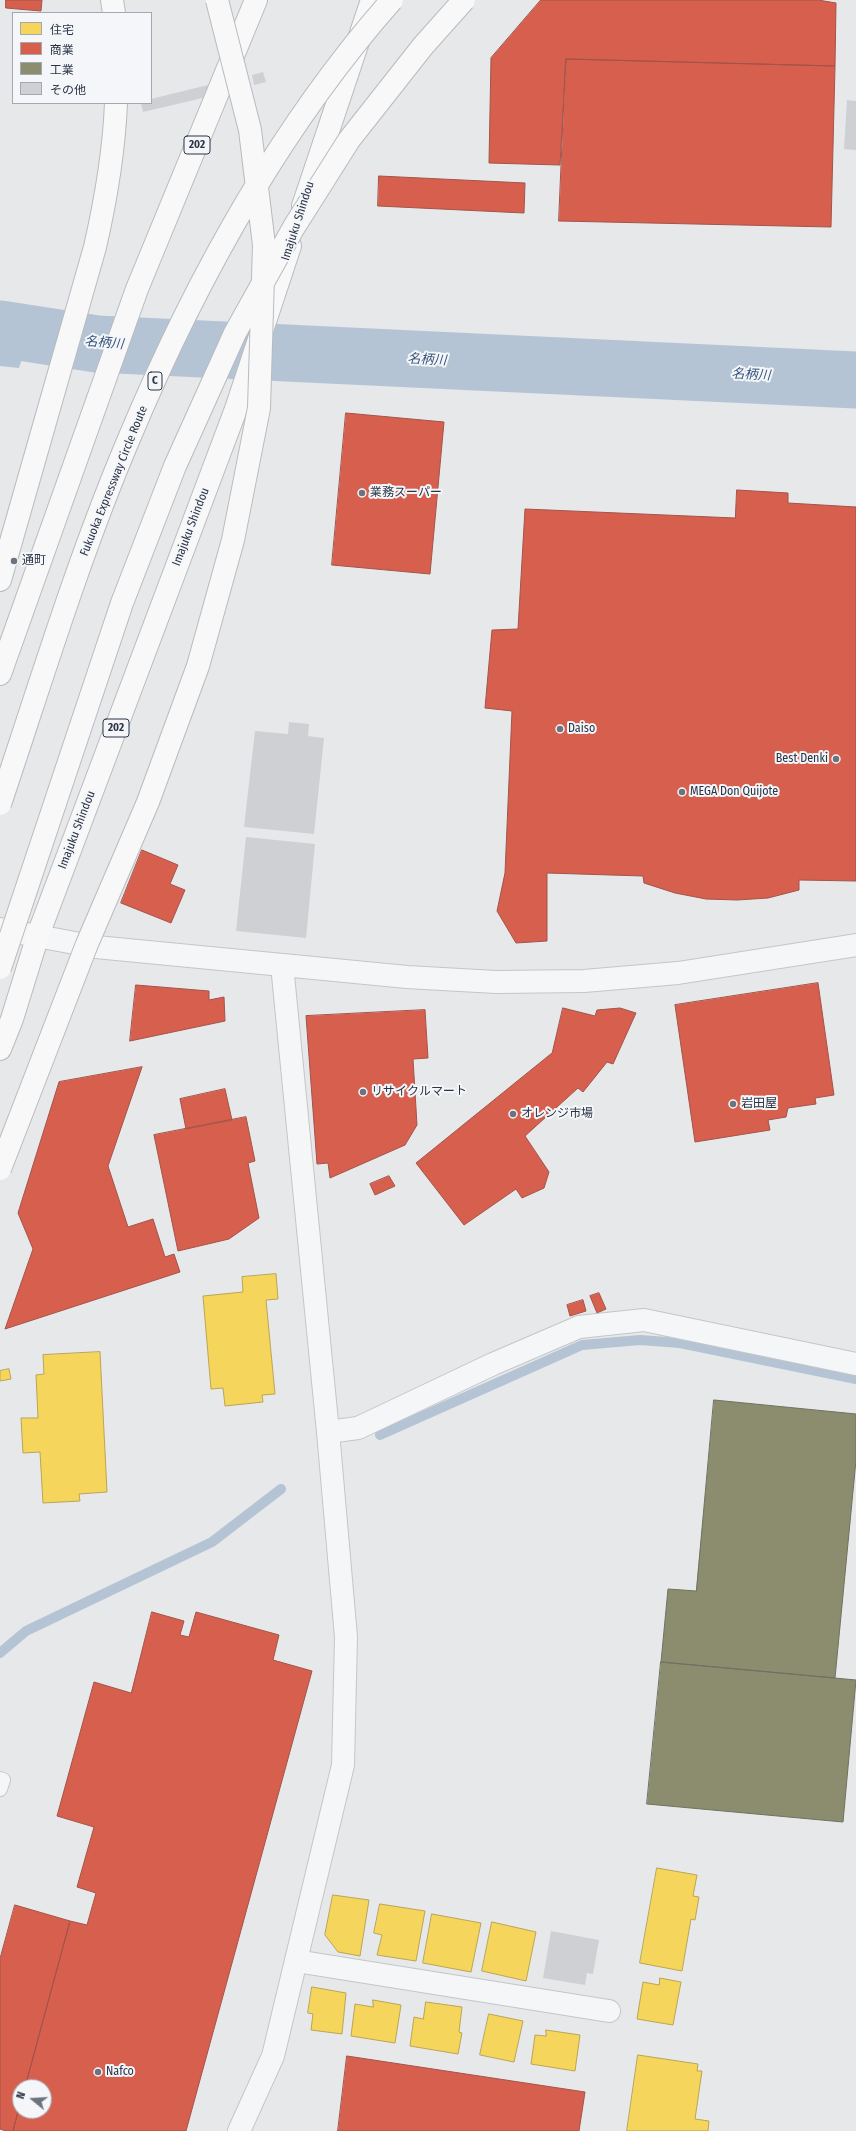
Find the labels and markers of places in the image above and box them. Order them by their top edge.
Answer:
place label: 業務スーパー [370,486,442,500]
marker: 業務スーパー [357,488,367,498]
place label: 通町 [22,554,46,568]
marker: 通町 [9,556,19,566]
place label: Daiso [568,722,595,736]
marker: Daiso [555,724,565,734]
place label: Best Denki [776,752,828,766]
marker: Best Denki [831,754,841,764]
place label: MEGA Don Quijote [690,785,778,799]
marker: MEGA Don Quijote [677,787,687,797]
place label: リサイクルマート [371,1085,467,1099]
marker: リサイクルマート [358,1087,368,1097]
place label: 岩田屋 [741,1097,777,1111]
marker: 岩田屋 [728,1099,738,1109]
place label: オレンジ市場 [521,1107,593,1121]
marker: オレンジ市場 [508,1109,518,1119]
place label: Nafco [106,2065,134,2079]
marker: Nafco [93,2067,103,2077]

